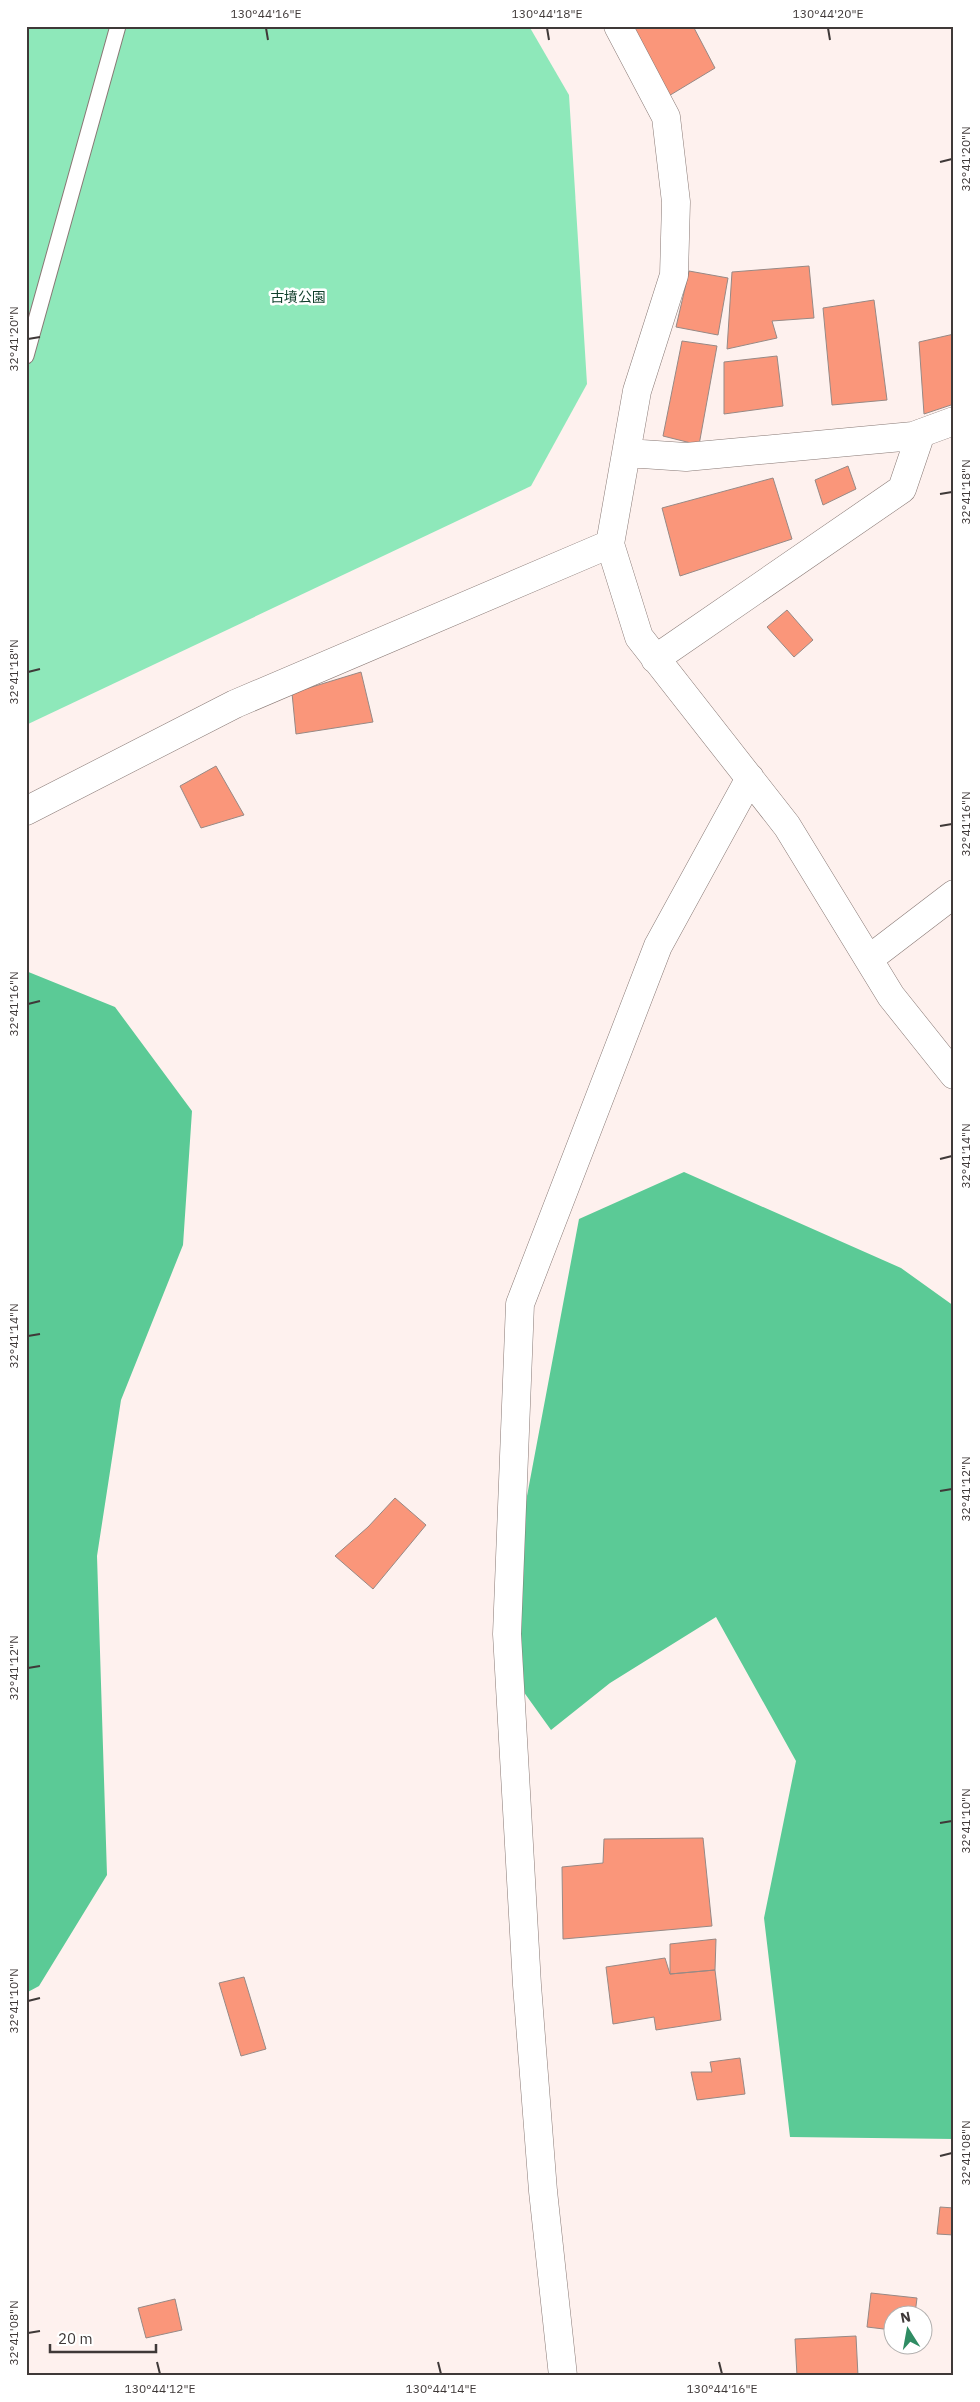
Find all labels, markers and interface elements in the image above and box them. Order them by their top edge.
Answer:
text: 130°44'16"E [231,6,301,21]
text: 130°44'18"E [512,6,582,21]
text: 130°44'20"E [793,6,863,21]
text: 32°41'20"N [958,126,973,192]
park label: 古墳公園 [270,288,326,306]
text: 32°41'20"N [6,306,21,372]
text: 32°41'18"N [958,459,973,525]
text: 32°41'18"N [6,639,21,705]
text: 32°41'16"N [958,791,973,857]
text: 32°41'16"N [6,971,21,1037]
text: 32°41'14"N [958,1123,973,1189]
text: 32°41'14"N [6,1303,21,1369]
text: 32°41'12"N [958,1456,973,1522]
text: 32°41'12"N [6,1635,21,1701]
text: 32°41'10"N [958,1788,973,1854]
text: 32°41'10"N [6,1968,21,2034]
text: 32°41'08"N [958,2120,973,2186]
text: 32°41'08"N [6,2300,21,2366]
north arrow [882,2304,932,2354]
text: N [899,2307,912,2327]
scale bar [50,2322,156,2354]
text: 20 m [58,2329,93,2348]
text: 130°44'12"E [125,2381,195,2396]
text: 130°44'14"E [406,2381,476,2396]
text: 130°44'16"E [687,2381,757,2396]

